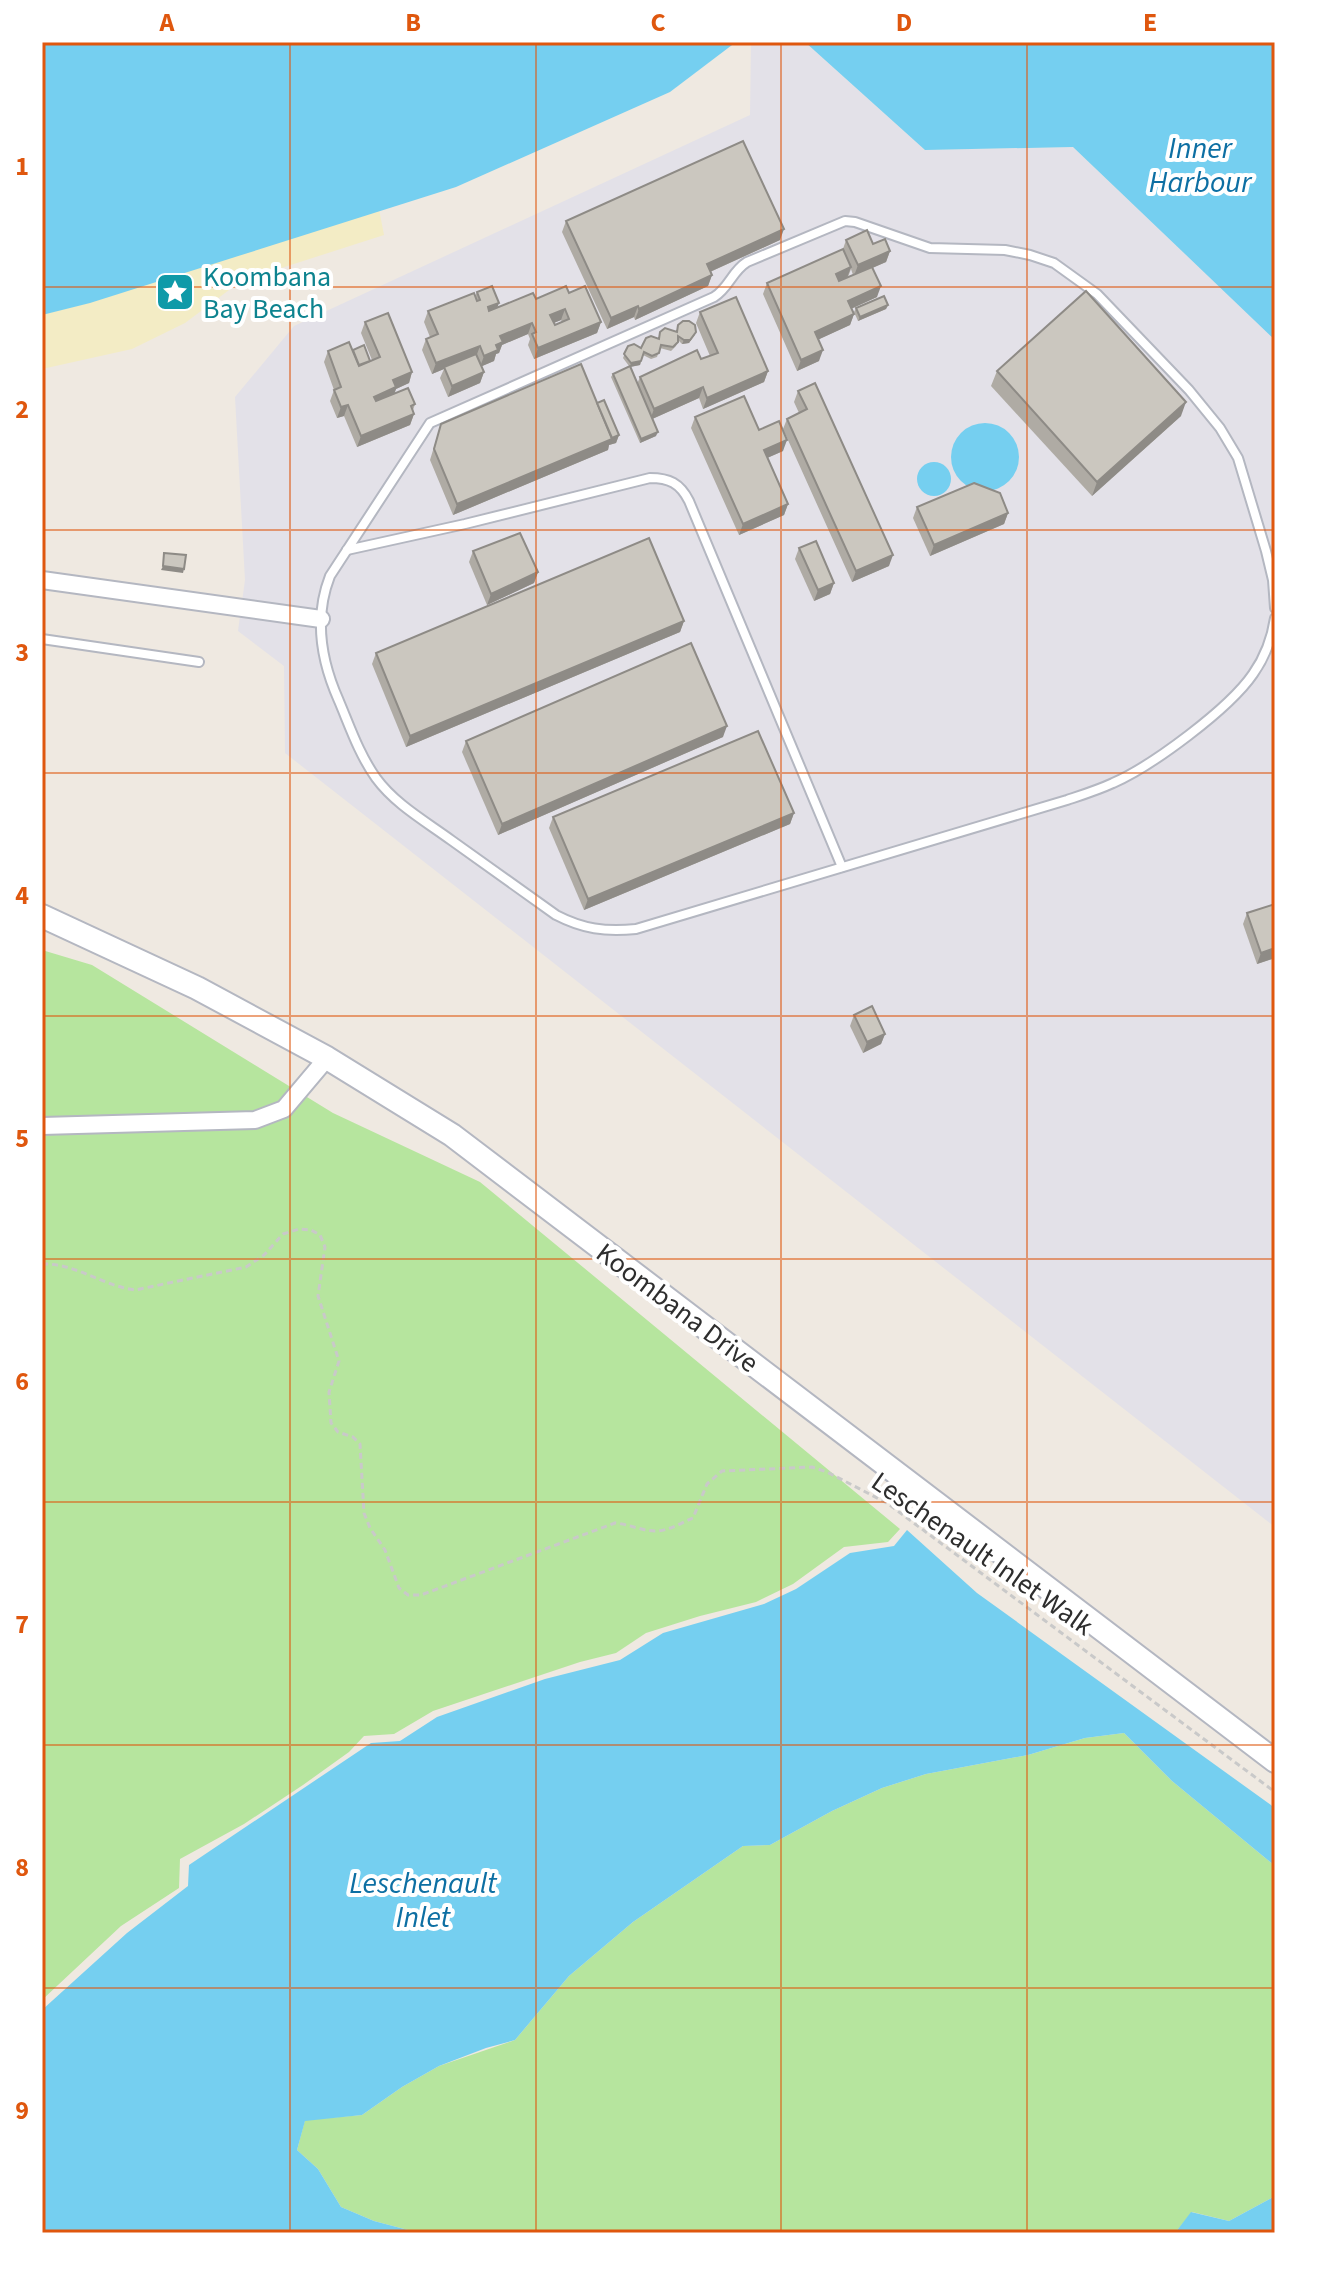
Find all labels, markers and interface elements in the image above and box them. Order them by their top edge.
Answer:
text: A [159,4,176,41]
text: B [405,4,421,41]
text: C [650,4,666,41]
text: D [896,4,912,41]
text: E [1143,4,1157,41]
water label: Inner Harbour [1149,127,1253,204]
text: 1 [15,148,29,185]
place label: Koombana Bay Beach [203,257,331,329]
place icon: Koombana Bay Beach [154,271,196,313]
text: 2 [15,391,29,428]
text: 3 [15,634,29,671]
text: 4 [15,877,29,914]
text: 5 [15,1120,29,1157]
street label: Koombana Drive [588,1233,767,1382]
text: 6 [15,1363,29,1400]
street label: Leschenault Inlet Walk [863,1462,1102,1646]
text: 7 [15,1606,29,1643]
text: 8 [15,1849,29,1886]
water label: Leschenault Inlet [349,1862,498,1939]
text: 9 [15,2092,29,2129]

